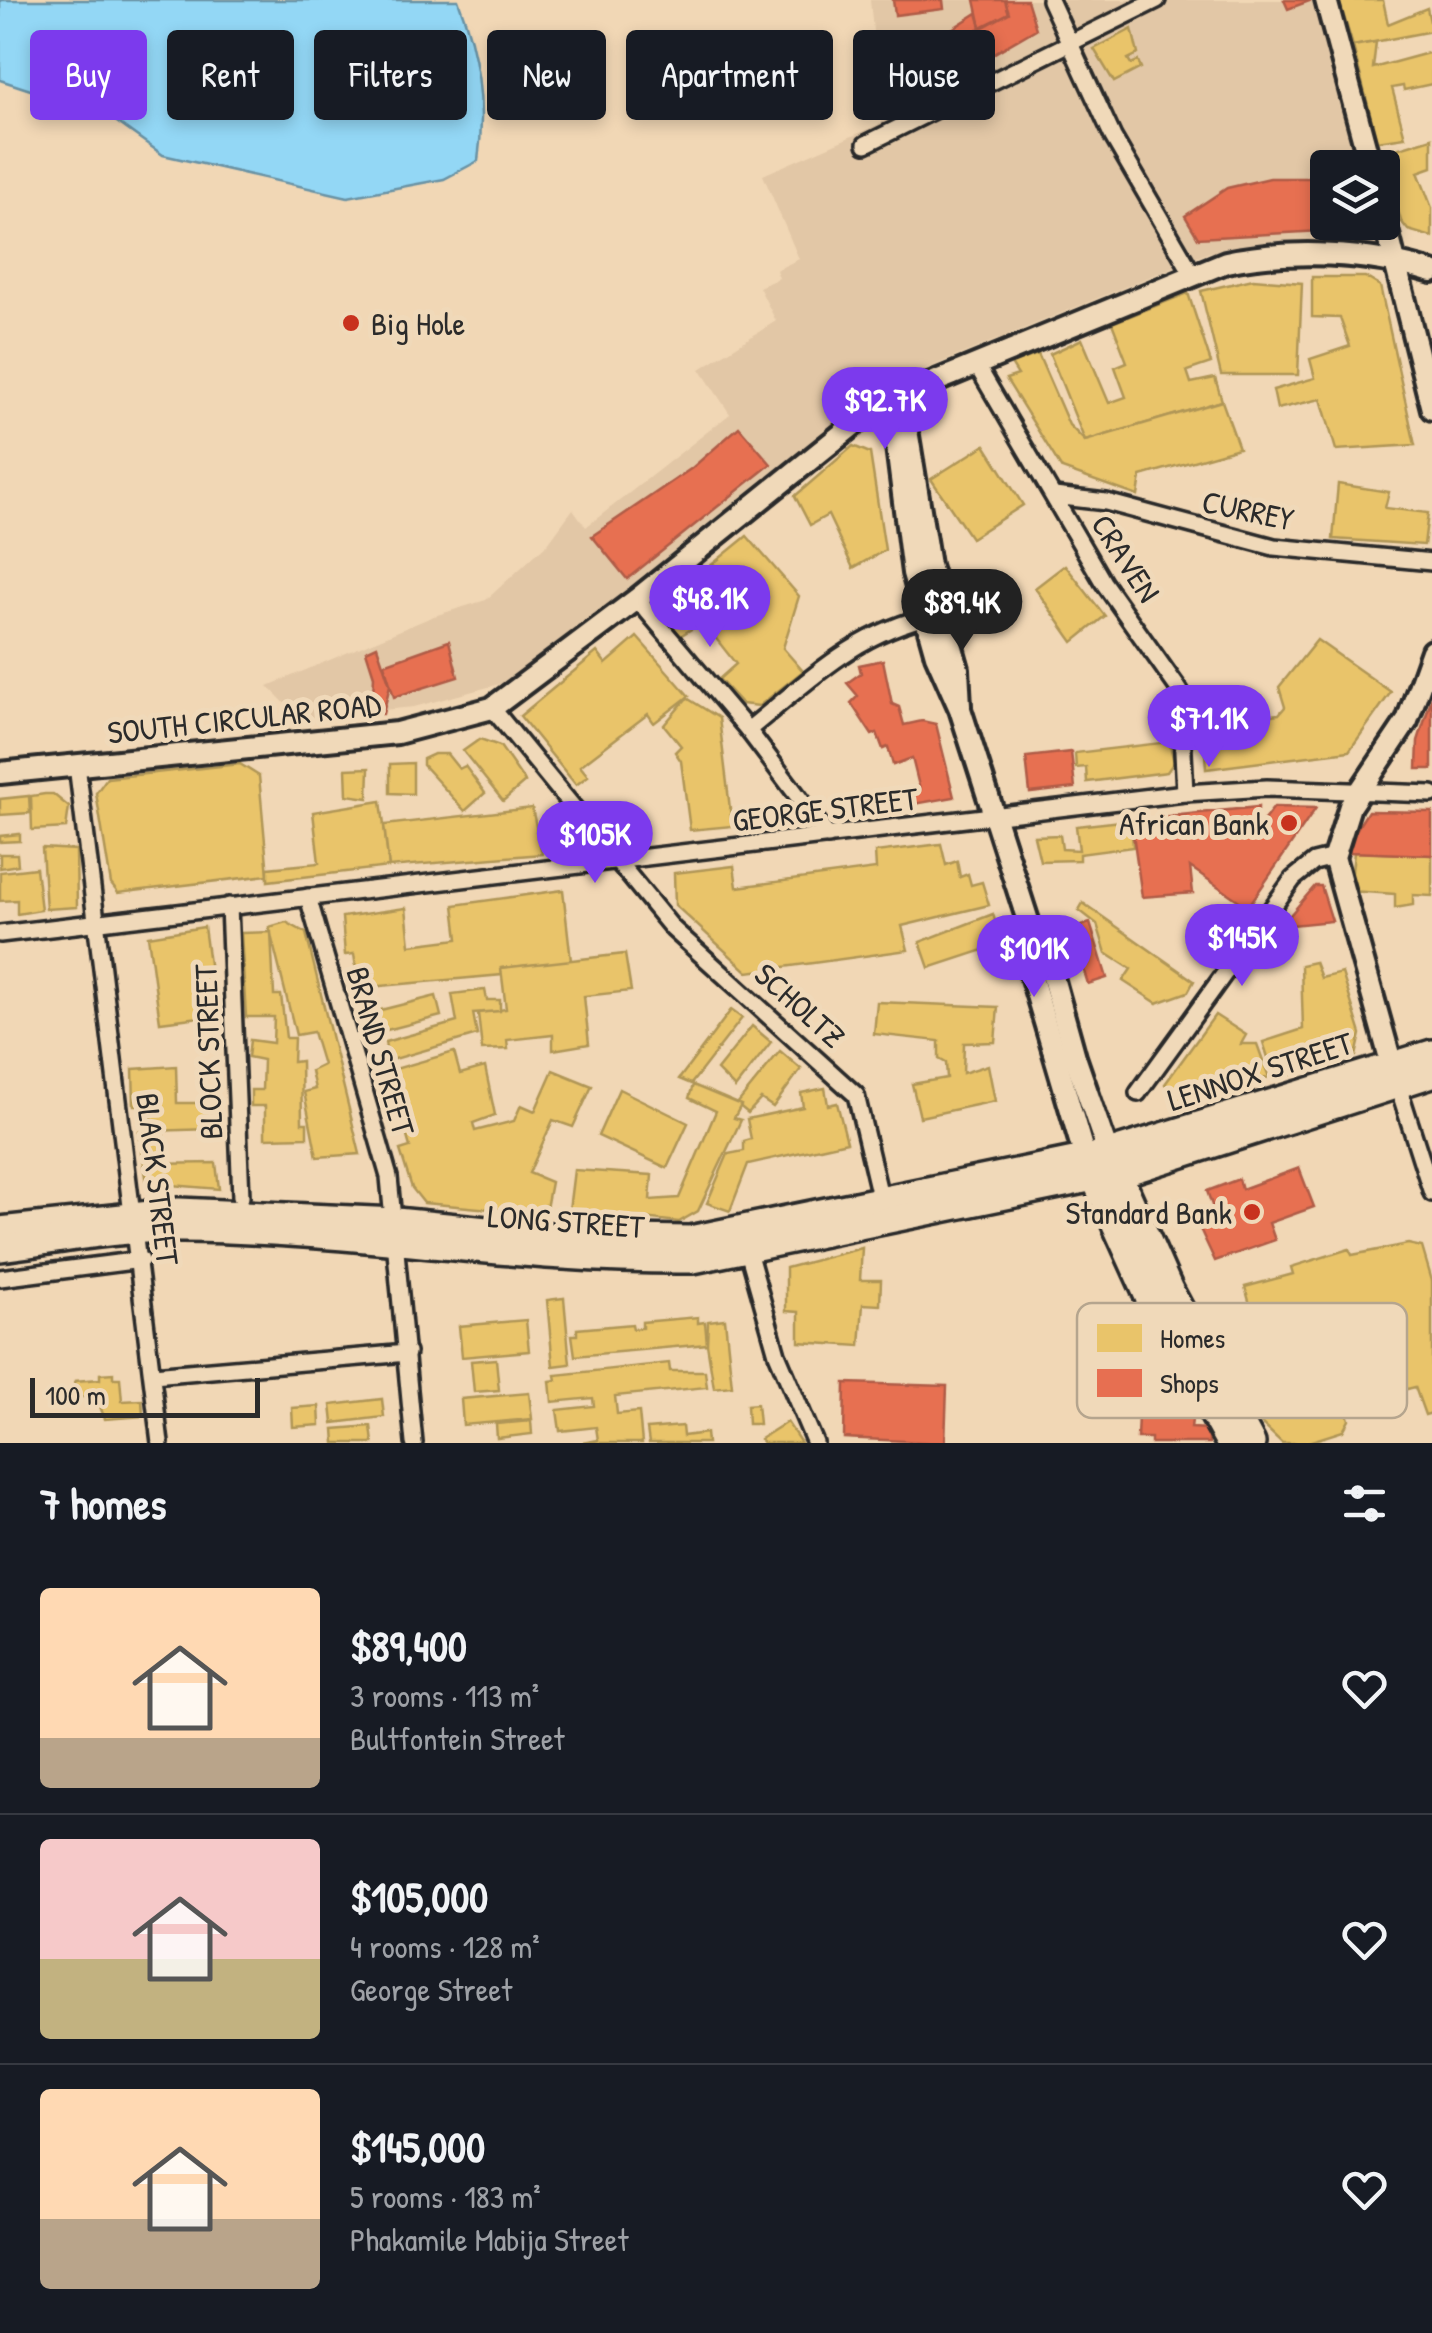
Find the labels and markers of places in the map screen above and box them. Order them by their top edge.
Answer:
place label: Big Hole [371,302,465,345]
marker: Big Hole [340,312,362,334]
pin: $92.7K [804,367,966,452]
pin: $48.1K [629,565,791,650]
pin: $89.4K [881,569,1043,654]
pin: $71.1K [1128,685,1290,770]
pin: $105K [525,801,665,886]
place label: African Bank [1119,802,1269,845]
marker: African Bank [1278,812,1300,834]
pin: $145K [1172,904,1312,989]
pin: $101K [964,915,1104,1000]
place label: Standard Bank [1066,1191,1232,1234]
marker: Standard Bank [1241,1201,1263,1223]

